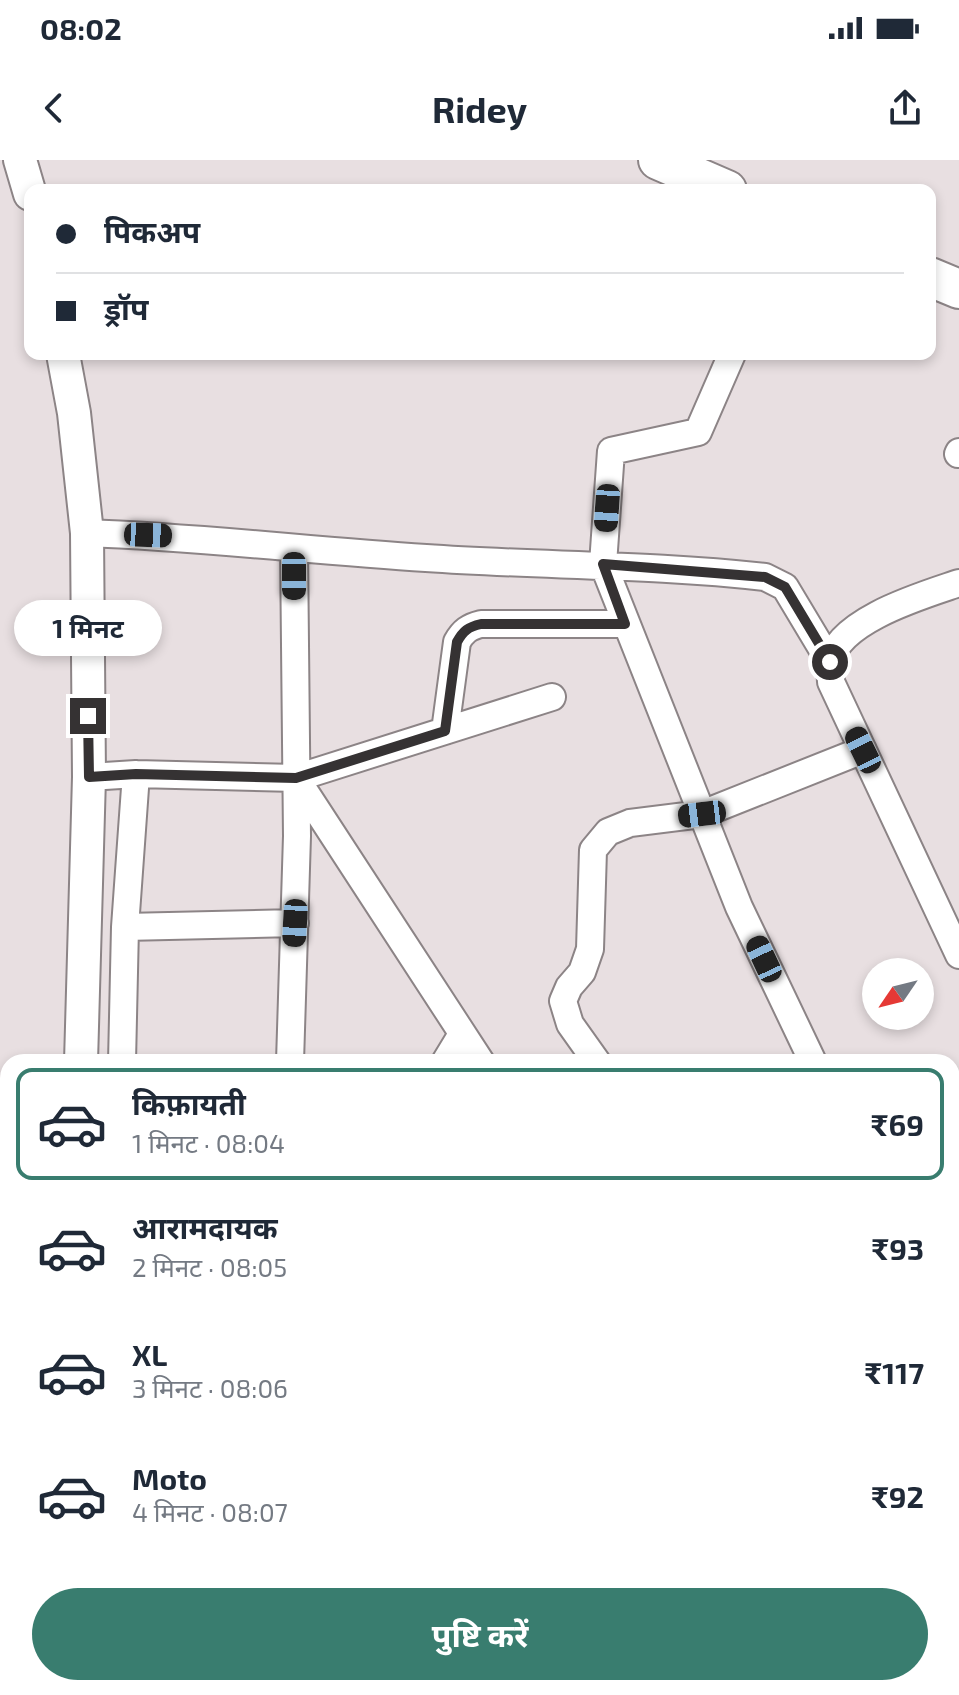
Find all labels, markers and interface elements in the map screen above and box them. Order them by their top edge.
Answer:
text: 08:02 [40,10,122,46]
icon: back [32,86,76,130]
icon: share [883,86,927,130]
text: Ridey [432,87,527,130]
text: पिकअप [104,213,200,249]
text: ड्रॉप [104,290,148,326]
car [593,483,621,533]
car [124,522,172,548]
car [282,552,306,600]
callout: 1 मिनट [14,600,162,656]
text: 1 मिनट [52,612,124,643]
route start [812,644,848,680]
route end [70,698,106,734]
car [842,723,884,777]
car [677,799,727,829]
car [282,898,308,948]
car [743,932,785,986]
north arrow [862,958,934,1030]
map controls [862,958,934,1030]
text: किफ़ायती [132,1085,246,1121]
icon: car [36,1088,108,1160]
text: ₹69 [871,1106,924,1142]
text: 1 मिनट · 08:04 [132,1127,285,1158]
text: आरामदायक [132,1209,278,1245]
icon: car [36,1212,108,1284]
text: ₹93 [872,1230,924,1266]
text: 2 मिनट · 08:05 [132,1251,287,1282]
icon: car [36,1336,108,1408]
text: XL [132,1336,167,1372]
text: ₹117 [865,1354,924,1390]
text: 3 मिनट · 08:06 [132,1372,288,1403]
icon: car [36,1460,108,1532]
text: Moto [132,1460,207,1496]
text: ₹92 [871,1478,924,1514]
text: 4 मिनट · 08:07 [132,1496,288,1527]
button: पुष्टि करें [32,1588,928,1680]

